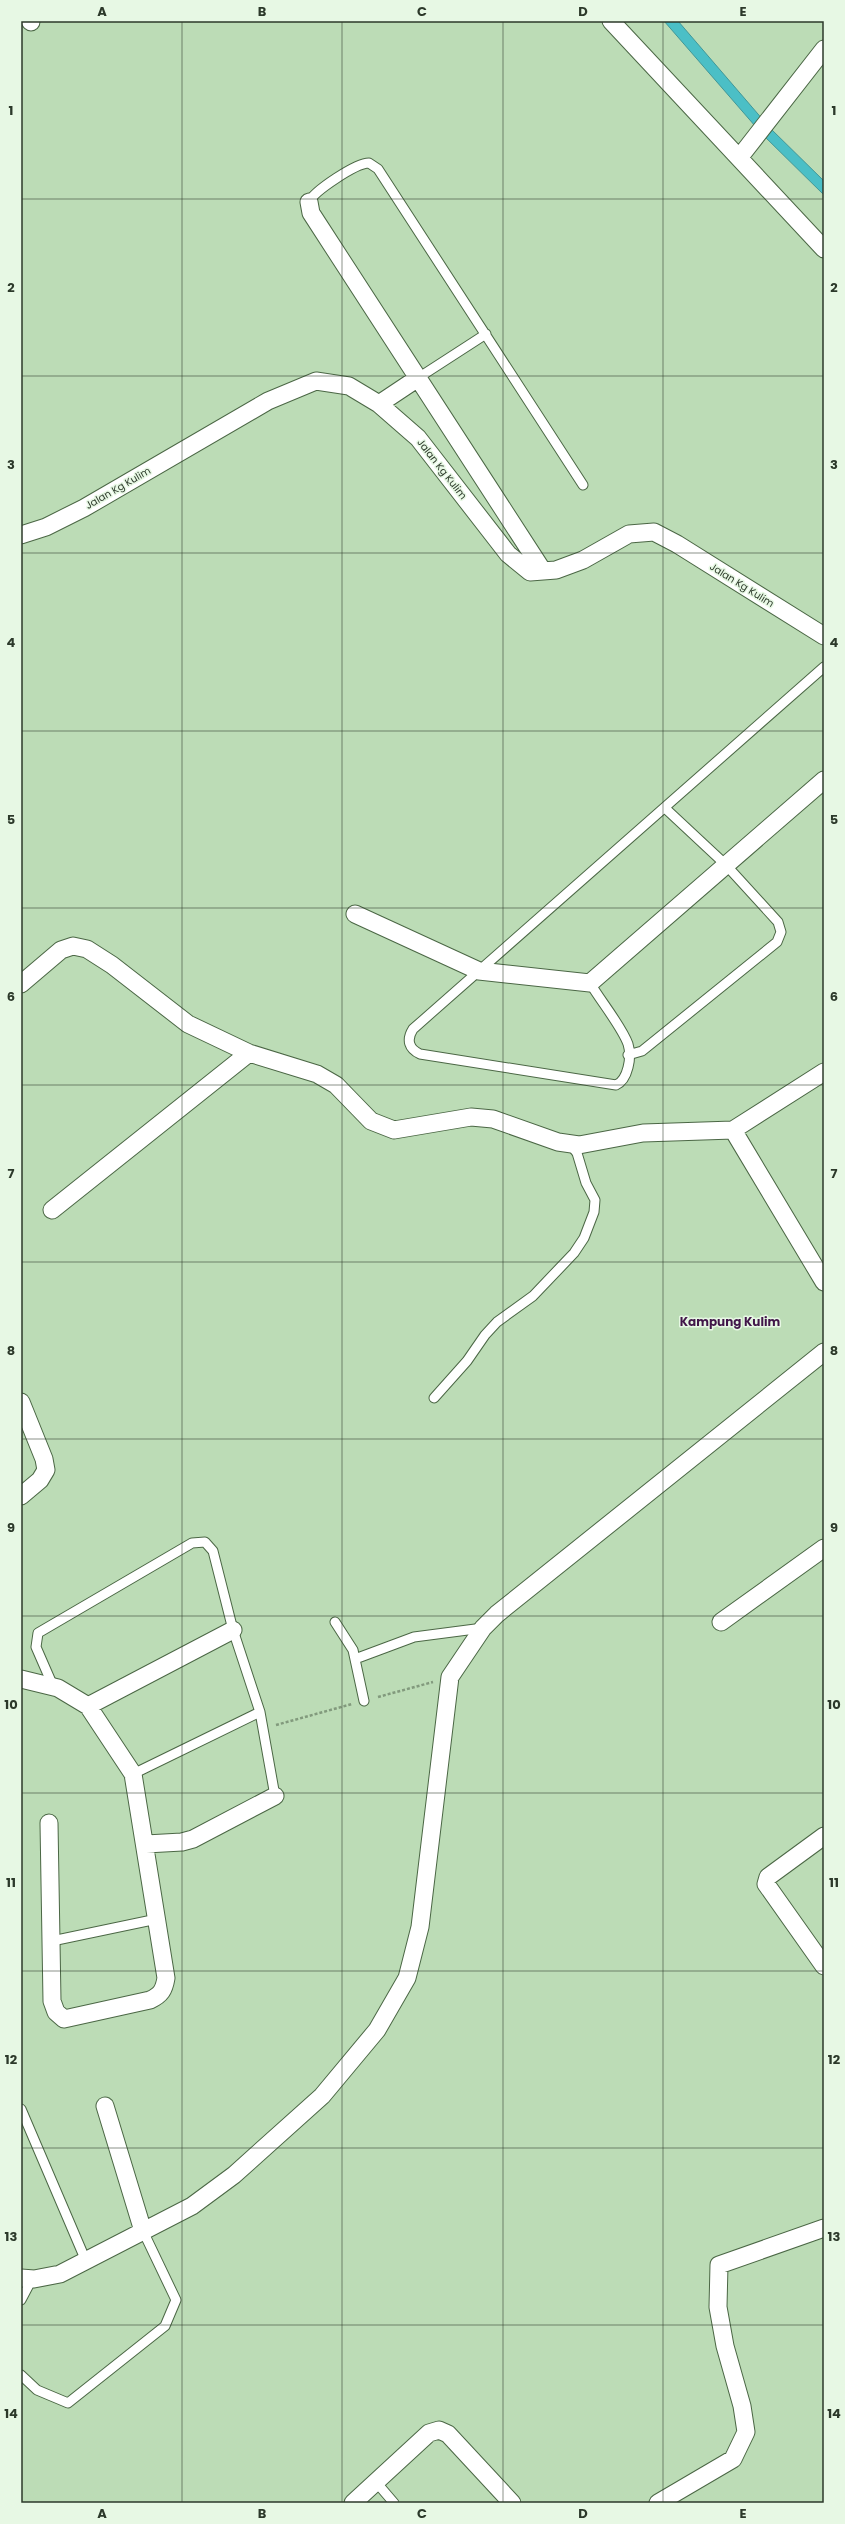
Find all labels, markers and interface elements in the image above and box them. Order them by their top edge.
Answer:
text: A [97,2,107,21]
text: B [258,2,267,21]
text: C [417,2,427,21]
text: D [578,2,588,21]
text: E [739,2,747,21]
text: 1 [9,101,13,120]
text: 1 [832,101,836,120]
text: 2 [7,278,15,297]
text: 2 [830,278,838,297]
street label: Jalan Kg Kulim [413,435,471,503]
text: 3 [7,455,15,474]
text: 3 [830,455,838,474]
street label: Jalan Kg Kulim [82,463,154,513]
street label: Jalan Kg Kulim [707,559,777,611]
text: 4 [7,633,16,652]
text: 4 [830,633,839,652]
text: 5 [7,810,15,829]
text: 5 [830,810,838,829]
text: 6 [7,987,15,1006]
text: 6 [830,987,838,1006]
text: 7 [8,1164,15,1183]
text: 7 [831,1164,838,1183]
district label: Kampung Kulim [680,1313,781,1330]
text: 8 [7,1341,15,1360]
text: 8 [830,1341,838,1360]
text: 9 [7,1518,15,1537]
text: 9 [830,1518,838,1537]
text: 10 [4,1695,18,1714]
text: 10 [827,1695,841,1714]
text: 11 [6,1873,16,1892]
text: 11 [829,1873,839,1892]
text: 12 [5,2050,18,2069]
text: 12 [828,2050,841,2069]
text: 13 [5,2227,18,2246]
text: 13 [828,2227,841,2246]
text: 14 [4,2404,18,2423]
text: 14 [827,2404,841,2423]
text: A [97,2504,107,2523]
text: B [258,2504,267,2523]
text: C [417,2504,427,2523]
text: D [578,2504,588,2523]
text: E [739,2504,747,2523]

